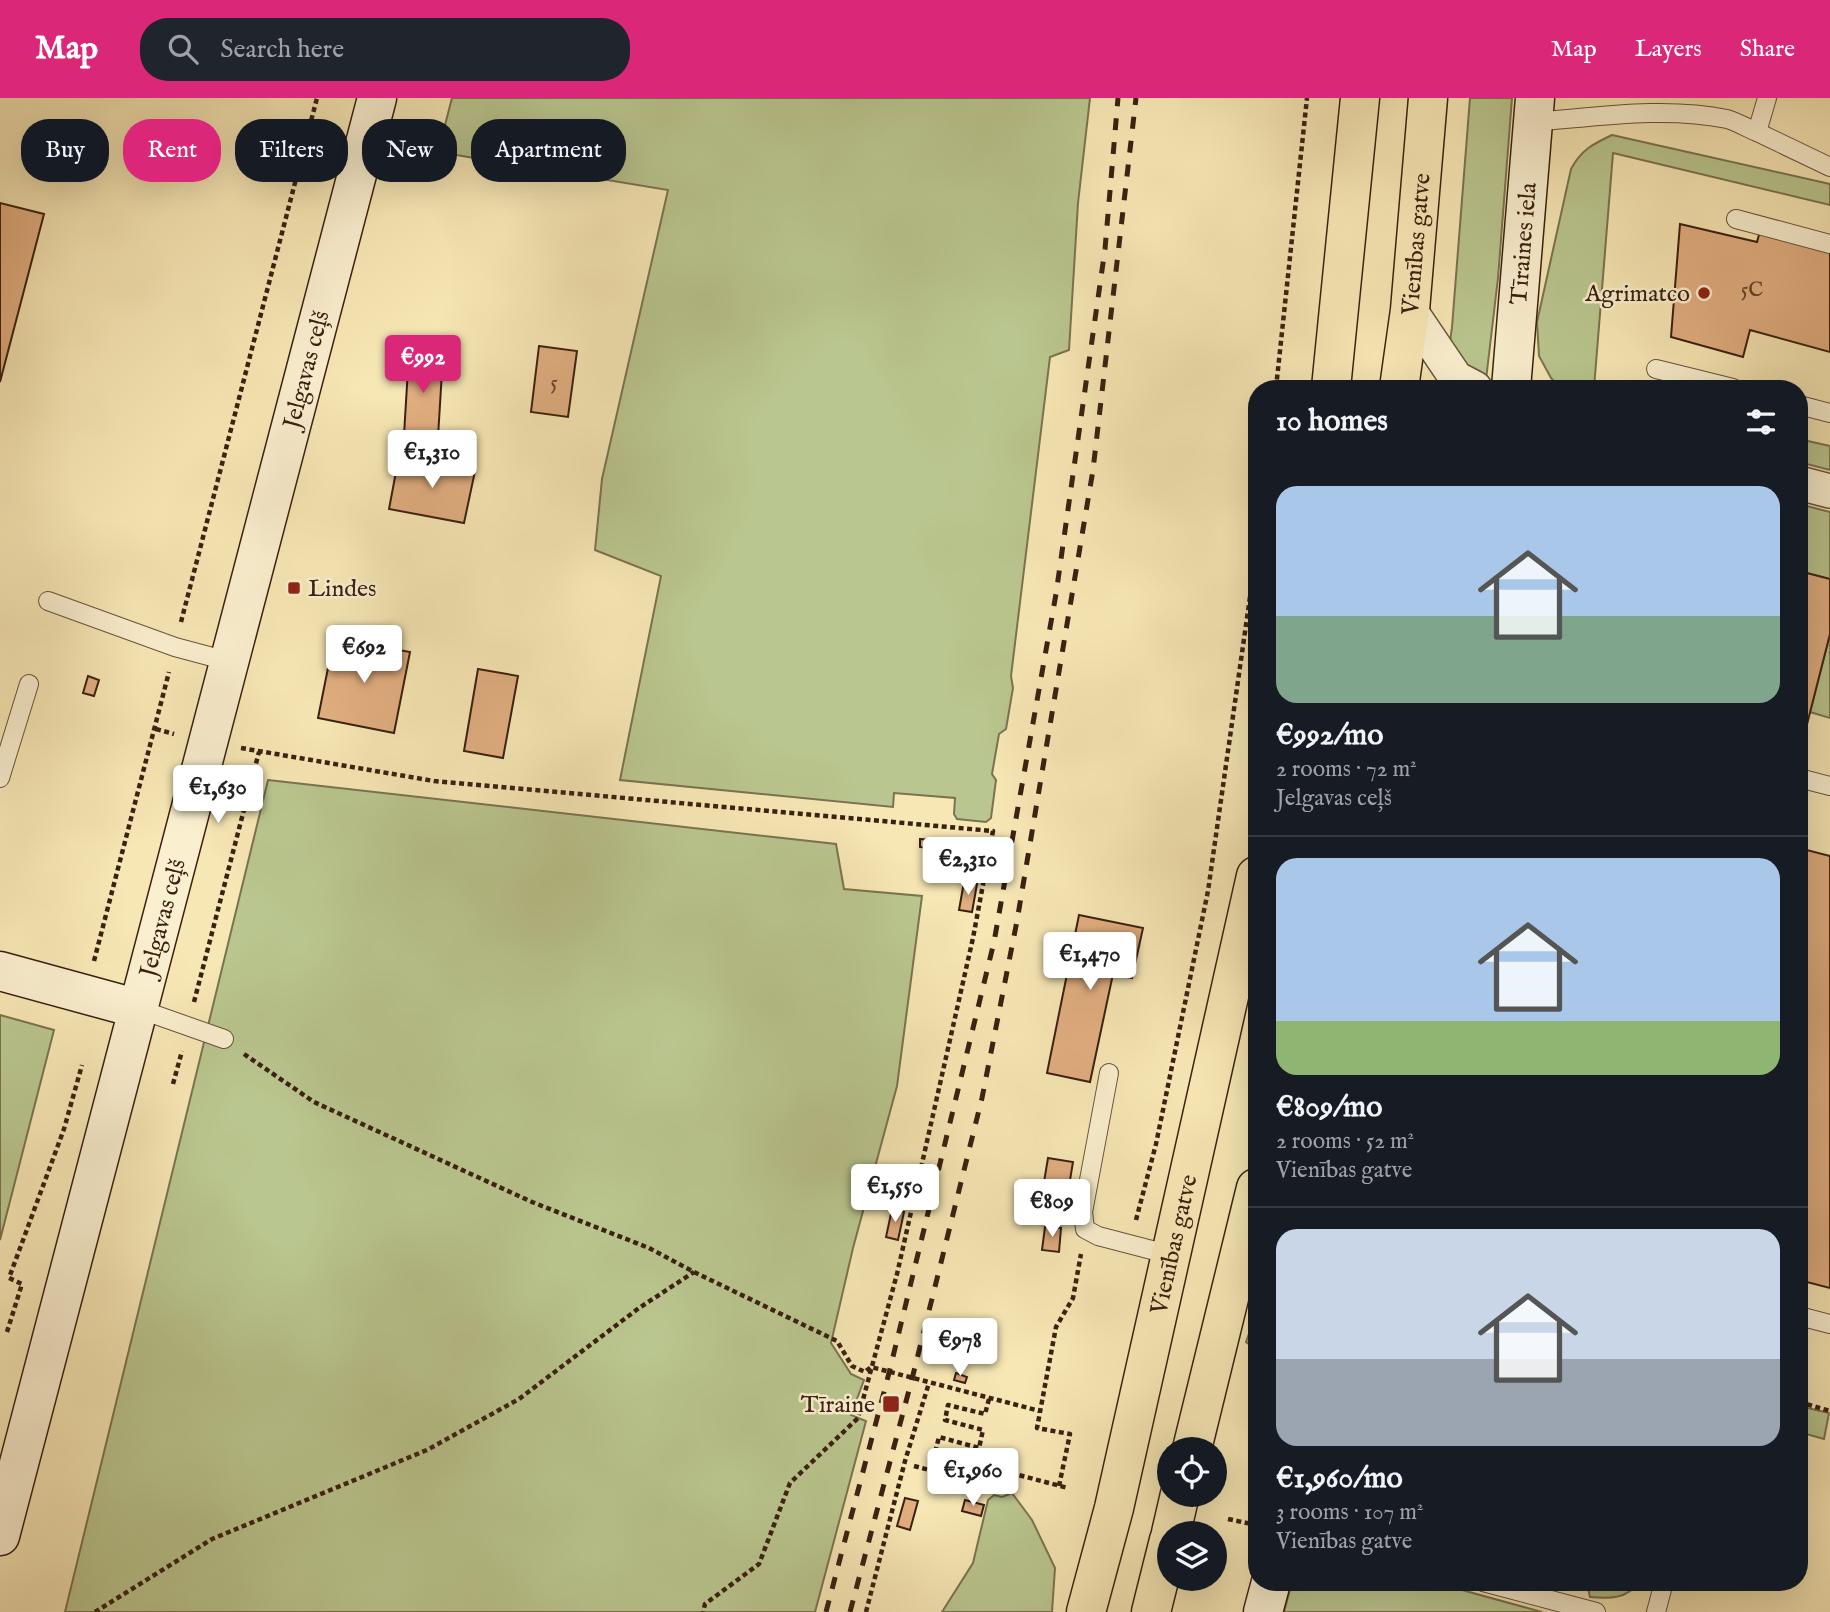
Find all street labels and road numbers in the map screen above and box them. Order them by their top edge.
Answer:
street label: Vienības gatve [1396,172,1439,317]
street label: Tīraines iela [1504,181,1545,306]
street label: Jelgavas ceļš [276,307,338,435]
street label: Jelgavas ceļš [132,856,194,984]
street label: Vienības gatve [1144,1172,1205,1318]

